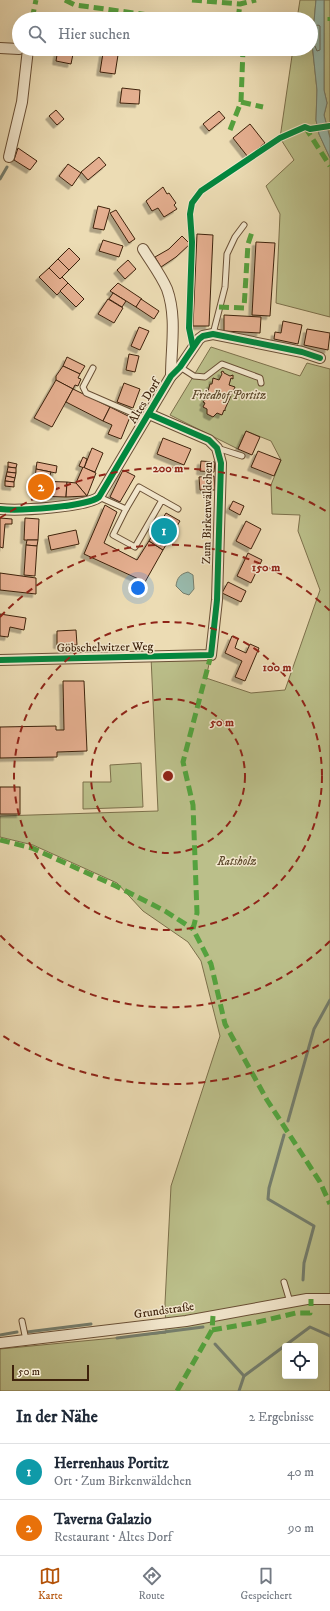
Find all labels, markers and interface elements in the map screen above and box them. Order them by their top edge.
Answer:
search box [12,12,318,56]
icon: search [26,23,48,45]
text: Hier suchen [58,25,130,44]
street label: Altes Dorf [125,374,165,426]
park label: Friedhof Portitz [192,388,266,403]
text: 200 m [153,461,183,476]
street label: Zum Birkenwäldchen [199,461,216,564]
pin: 2 [28,472,54,502]
pin: 1 [151,516,177,546]
text: 150 m [252,560,280,575]
your location [128,578,148,598]
street label: Göbschelwitzer Weg [57,639,154,656]
text: 100 m [263,660,291,675]
text: 50 m [209,715,234,730]
centre of rings [161,769,175,783]
park label: Ratsholz [216,854,257,869]
street label: Grundstraße [133,1299,195,1322]
map controls [282,1343,318,1379]
button: locate [282,1343,318,1379]
scale bar [12,1363,89,1382]
text: 50 m [18,1365,40,1379]
text: In der Nähe [16,1406,98,1428]
text: 2 Ergebnisse [249,1409,314,1425]
text: Herrenhaus Portitz [54,1454,169,1473]
text: 1 [27,1464,31,1480]
text: 40 m [287,1464,314,1480]
text: Ort · Zum Birkenwäldchen [54,1473,192,1489]
text: Taverna Galazio [54,1510,152,1529]
text: 2 [26,1520,32,1536]
text: 90 m [288,1520,314,1536]
text: Restaurant · Altes Dorf [54,1529,172,1545]
tab: Karte [38,1565,63,1603]
tab: Route [139,1565,165,1603]
tab: Gespeichert [241,1565,292,1603]

